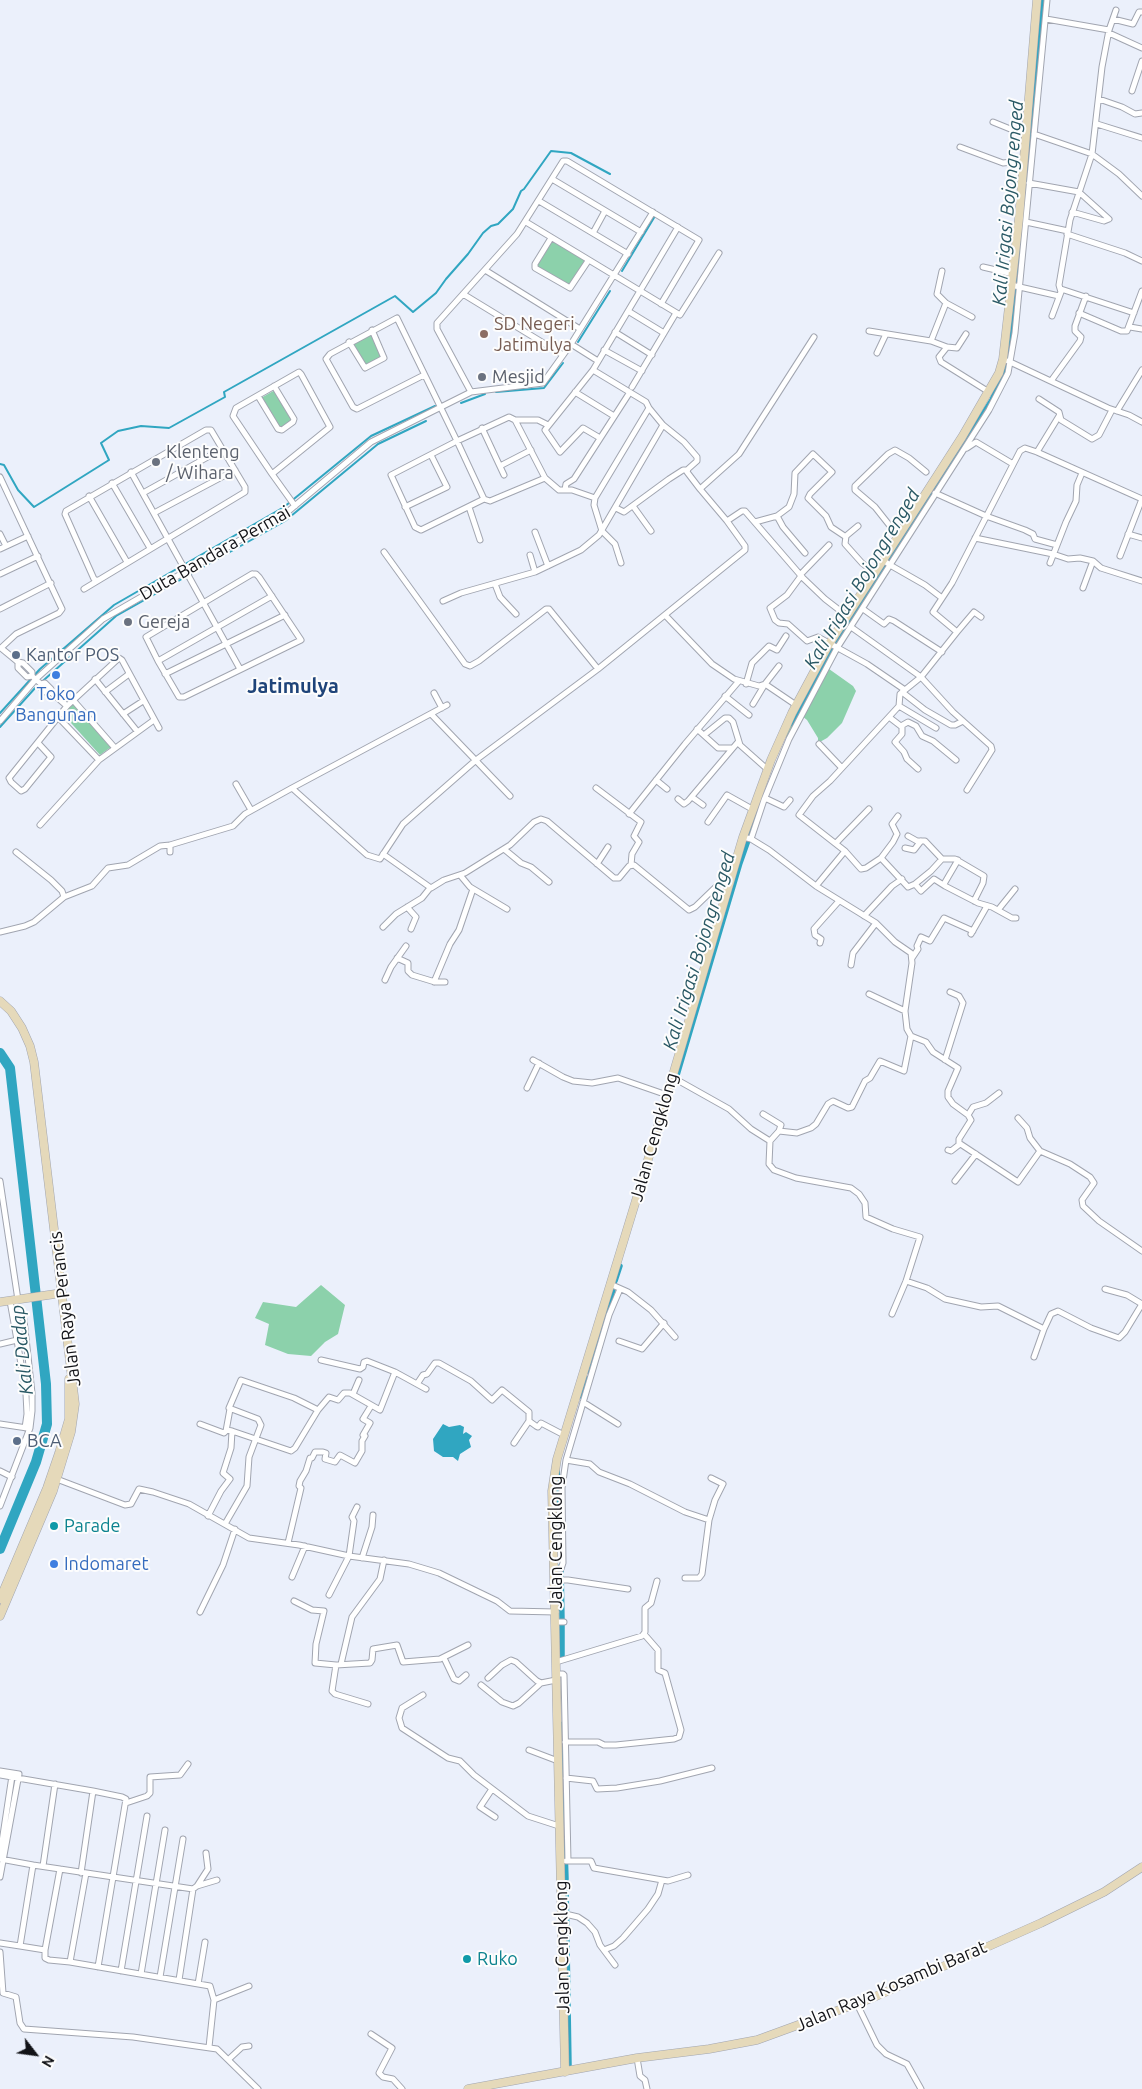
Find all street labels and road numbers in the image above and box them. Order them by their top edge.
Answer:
street label: Duta Bandara Permai [136,501,294,605]
street label: Jalan Cengklong [625,1070,683,1204]
street label: Jalan Raya Perancis [45,1230,85,1388]
street label: Jalan Cengklong [545,1475,567,1609]
street label: Jalan Cengklong [550,1880,574,2014]
street label: Jalan Raya Kosambi Barat [792,1936,990,2036]

